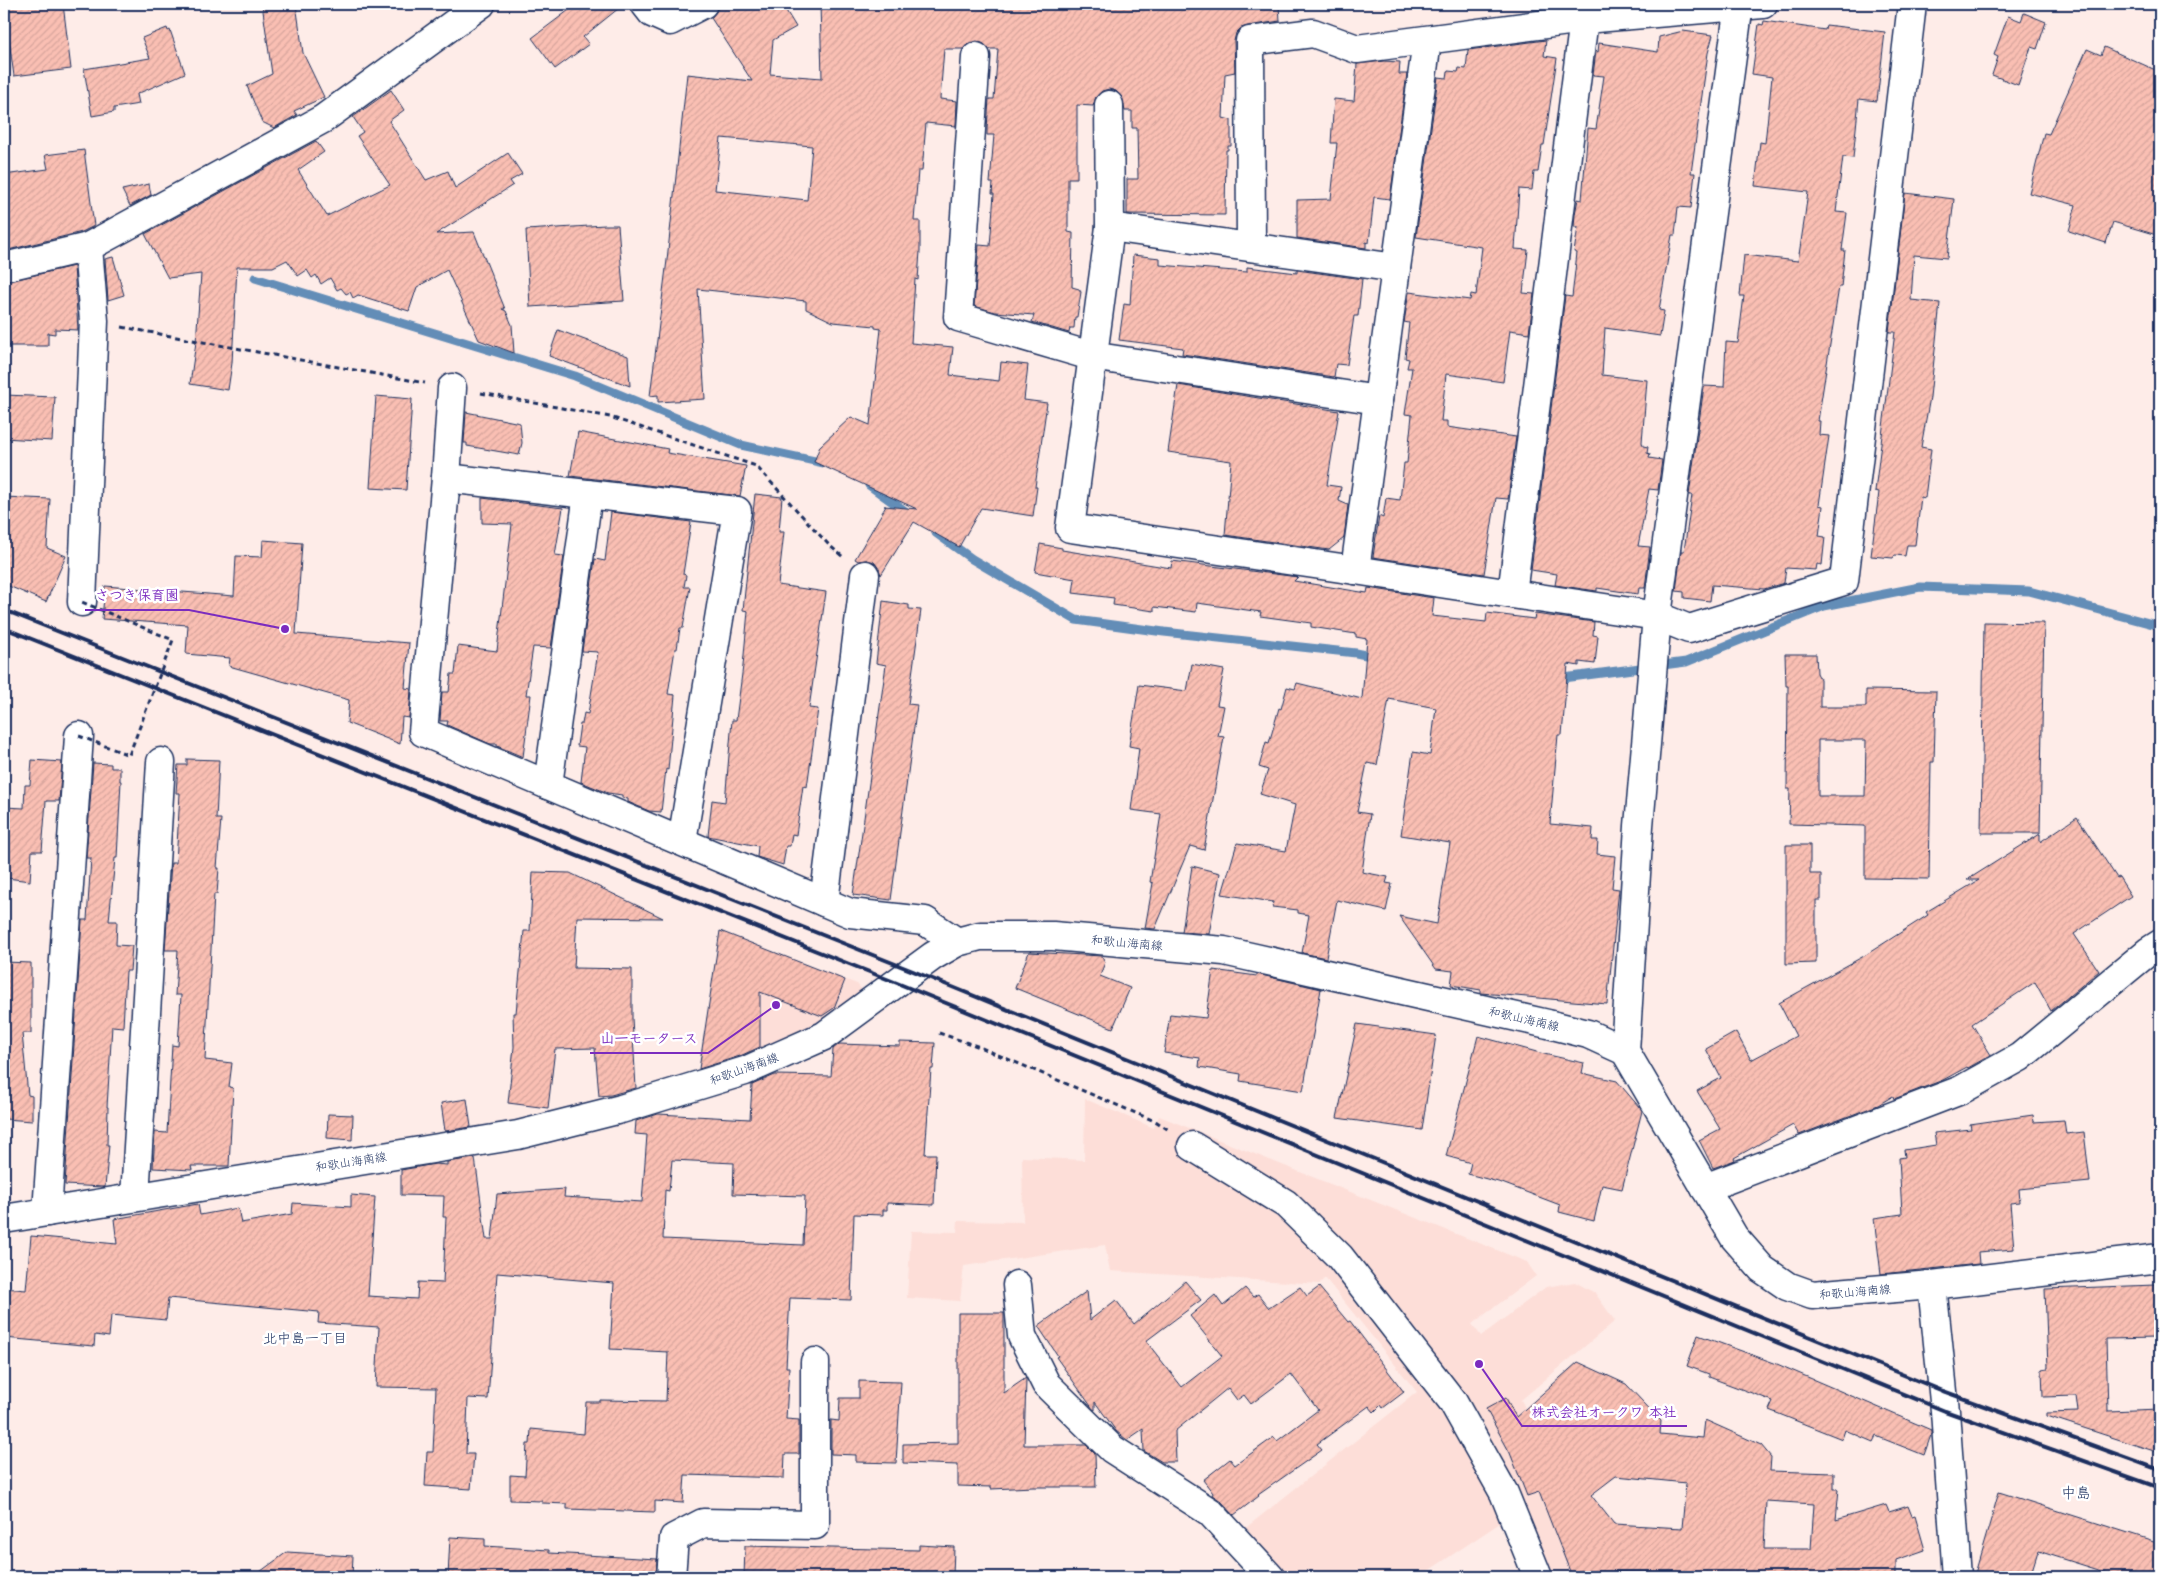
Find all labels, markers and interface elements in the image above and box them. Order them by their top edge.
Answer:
callout: さつき保育園 [85,581,189,610]
text: さつき保育園 [95,586,179,604]
street label: 和歌山海南線 [1090,932,1164,954]
street label: 和歌山海南線 [1487,1003,1561,1035]
callout: 山一モータース [590,1024,708,1053]
text: 山一モータース [600,1029,698,1047]
street label: 和歌山海南線 [707,1049,781,1089]
street label: 和歌山海南線 [314,1148,388,1176]
street label: 和歌山海南線 [1818,1281,1892,1303]
district label: 北中島一丁目 [263,1329,347,1347]
callout: 株式会社オークワ 本社 [1522,1397,1687,1426]
text: 株式会社オークワ 本社 [1532,1403,1676,1421]
district label: 中島 [2061,1483,2091,1503]

